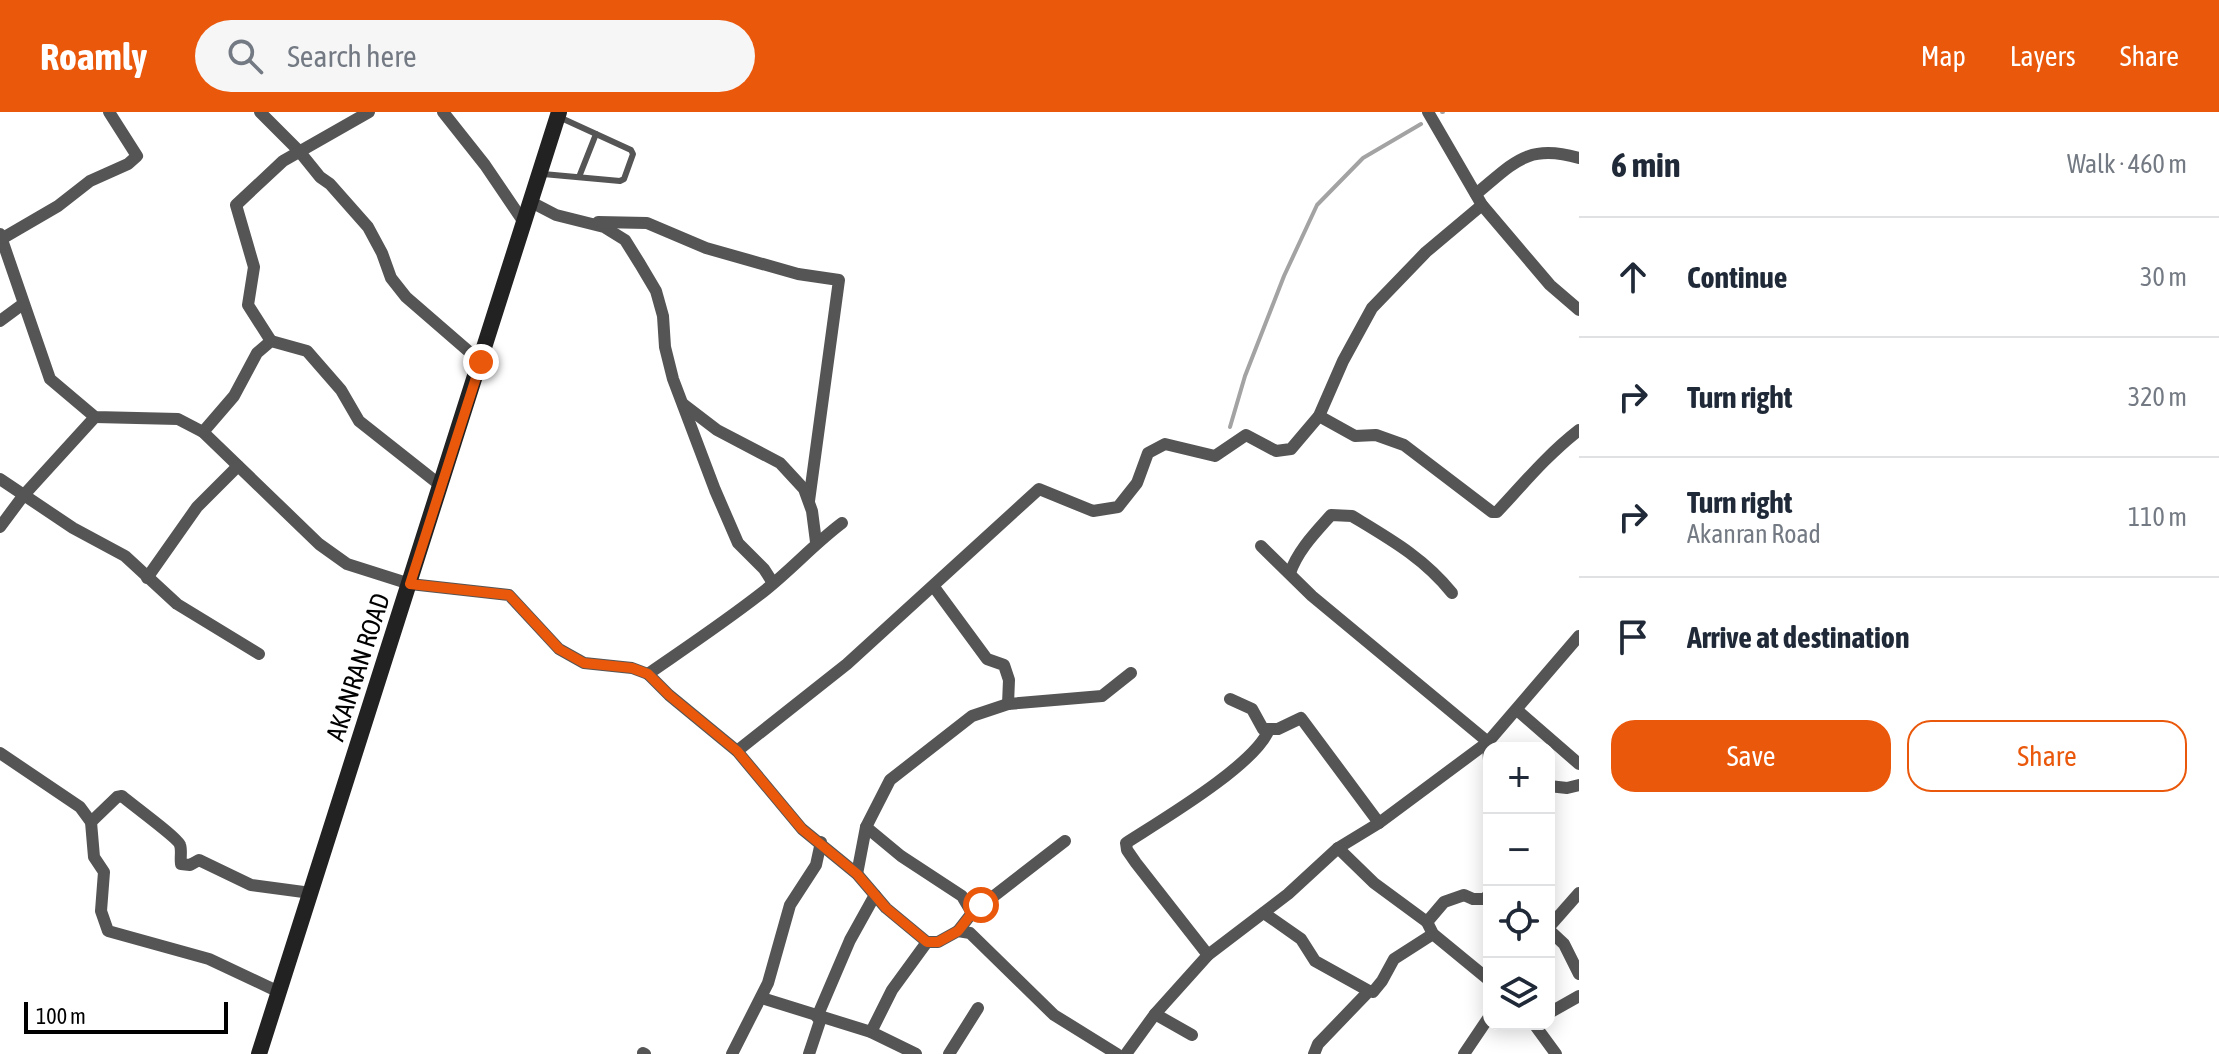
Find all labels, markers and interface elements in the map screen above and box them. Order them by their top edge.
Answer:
search box [195,20,755,92]
icon: search [223,34,267,78]
text: Roamly [40,35,147,78]
text: Search here [287,39,417,73]
text: Map [1921,40,1966,72]
text: Layers [2010,40,2076,72]
text: Share [2120,40,2179,72]
text: 6 min [1611,145,1680,184]
text: Walk · 460 m [2067,149,2187,179]
icon: ahead [1611,255,1655,299]
text: Continue [1687,260,1787,294]
text: 30 m [2140,262,2187,292]
route end [463,344,499,380]
icon: right [1611,375,1655,419]
text: Turn right [1687,380,1793,414]
text: 320 m [2128,382,2187,412]
text: Turn right [1687,485,1793,519]
icon: right [1611,495,1655,539]
text: 110 m [2128,502,2187,532]
text: Akanran Road [1687,519,1821,549]
street label: AKANRAN ROAD [320,589,396,745]
icon: arrive [1611,615,1655,659]
text: Arrive at destination [1687,620,1909,654]
button: Save [1611,720,1891,792]
button: Share [1907,720,2187,792]
map controls [1483,742,1555,1030]
button: + [1483,742,1555,814]
button: − [1483,814,1555,886]
button: locate [1483,886,1555,958]
route start [963,887,999,923]
button: layers [1483,958,1555,1030]
scale bar [24,998,228,1034]
text: 100 m [36,1003,86,1029]

